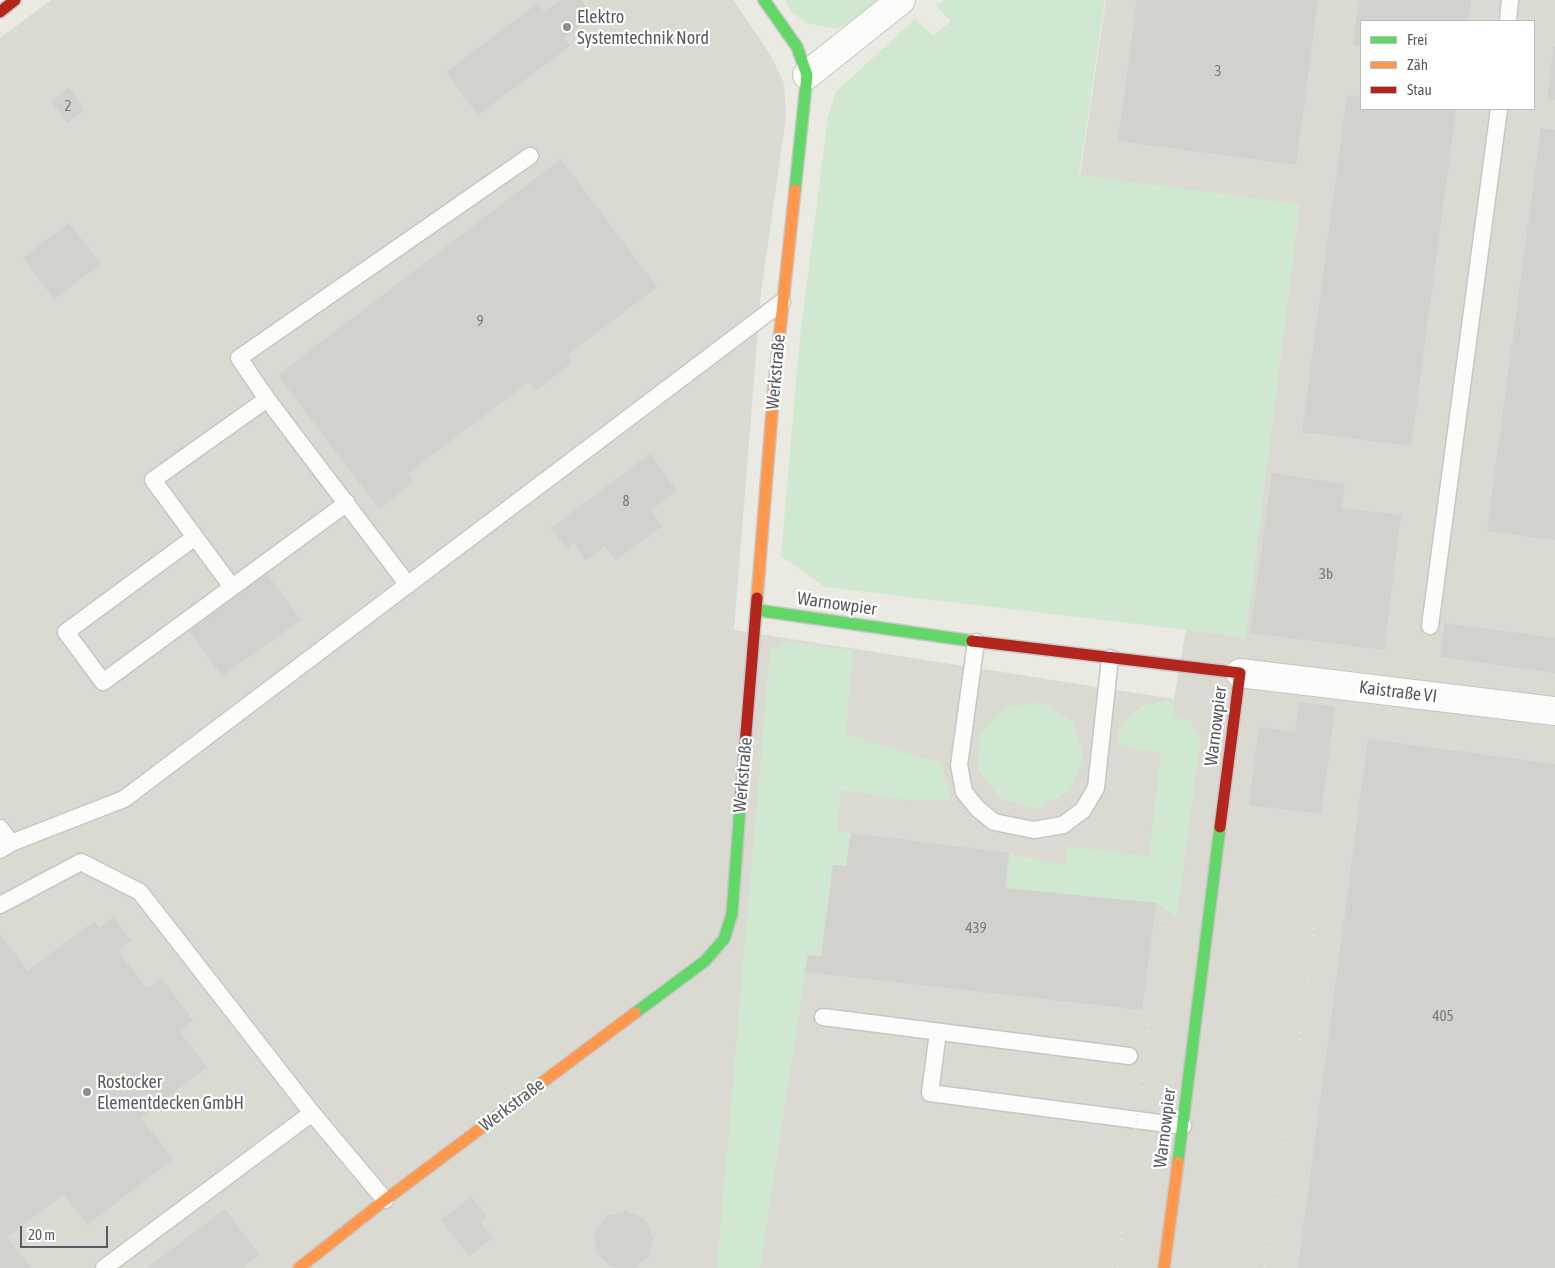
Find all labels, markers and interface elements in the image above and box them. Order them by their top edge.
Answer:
place label: Elektro Systemtechnik Nord [577,6,709,48]
legend [1360,20,1535,110]
marker: Elektro Systemtechnik Nord [561,21,573,33]
text: Frei [1407,31,1427,48]
text: Zäh [1407,56,1428,73]
house number: 3 [1214,62,1222,80]
text: Stau [1407,81,1432,98]
house number: 2 [64,97,72,115]
house number: 9 [476,312,484,330]
street label: Werkstraße [762,334,790,410]
house number: 8 [622,492,630,510]
house number: 3b [1319,565,1333,583]
street label: Warnowpier [796,588,878,620]
street label: Kaistraße VI [1358,677,1438,707]
street label: Warnowpier [1200,685,1232,767]
street label: Werkstraße [729,737,757,813]
house number: 439 [965,919,987,937]
house number: 405 [1432,1007,1454,1025]
place label: Rostocker Elementdecken GmbH [97,1071,244,1114]
street label: Werkstraße [475,1074,549,1136]
marker: Rostocker Elementdecken GmbH [81,1086,93,1098]
street label: Warnowpier [1149,1087,1181,1169]
scale bar [22,1216,110,1248]
text: 20 m [28,1226,55,1243]

